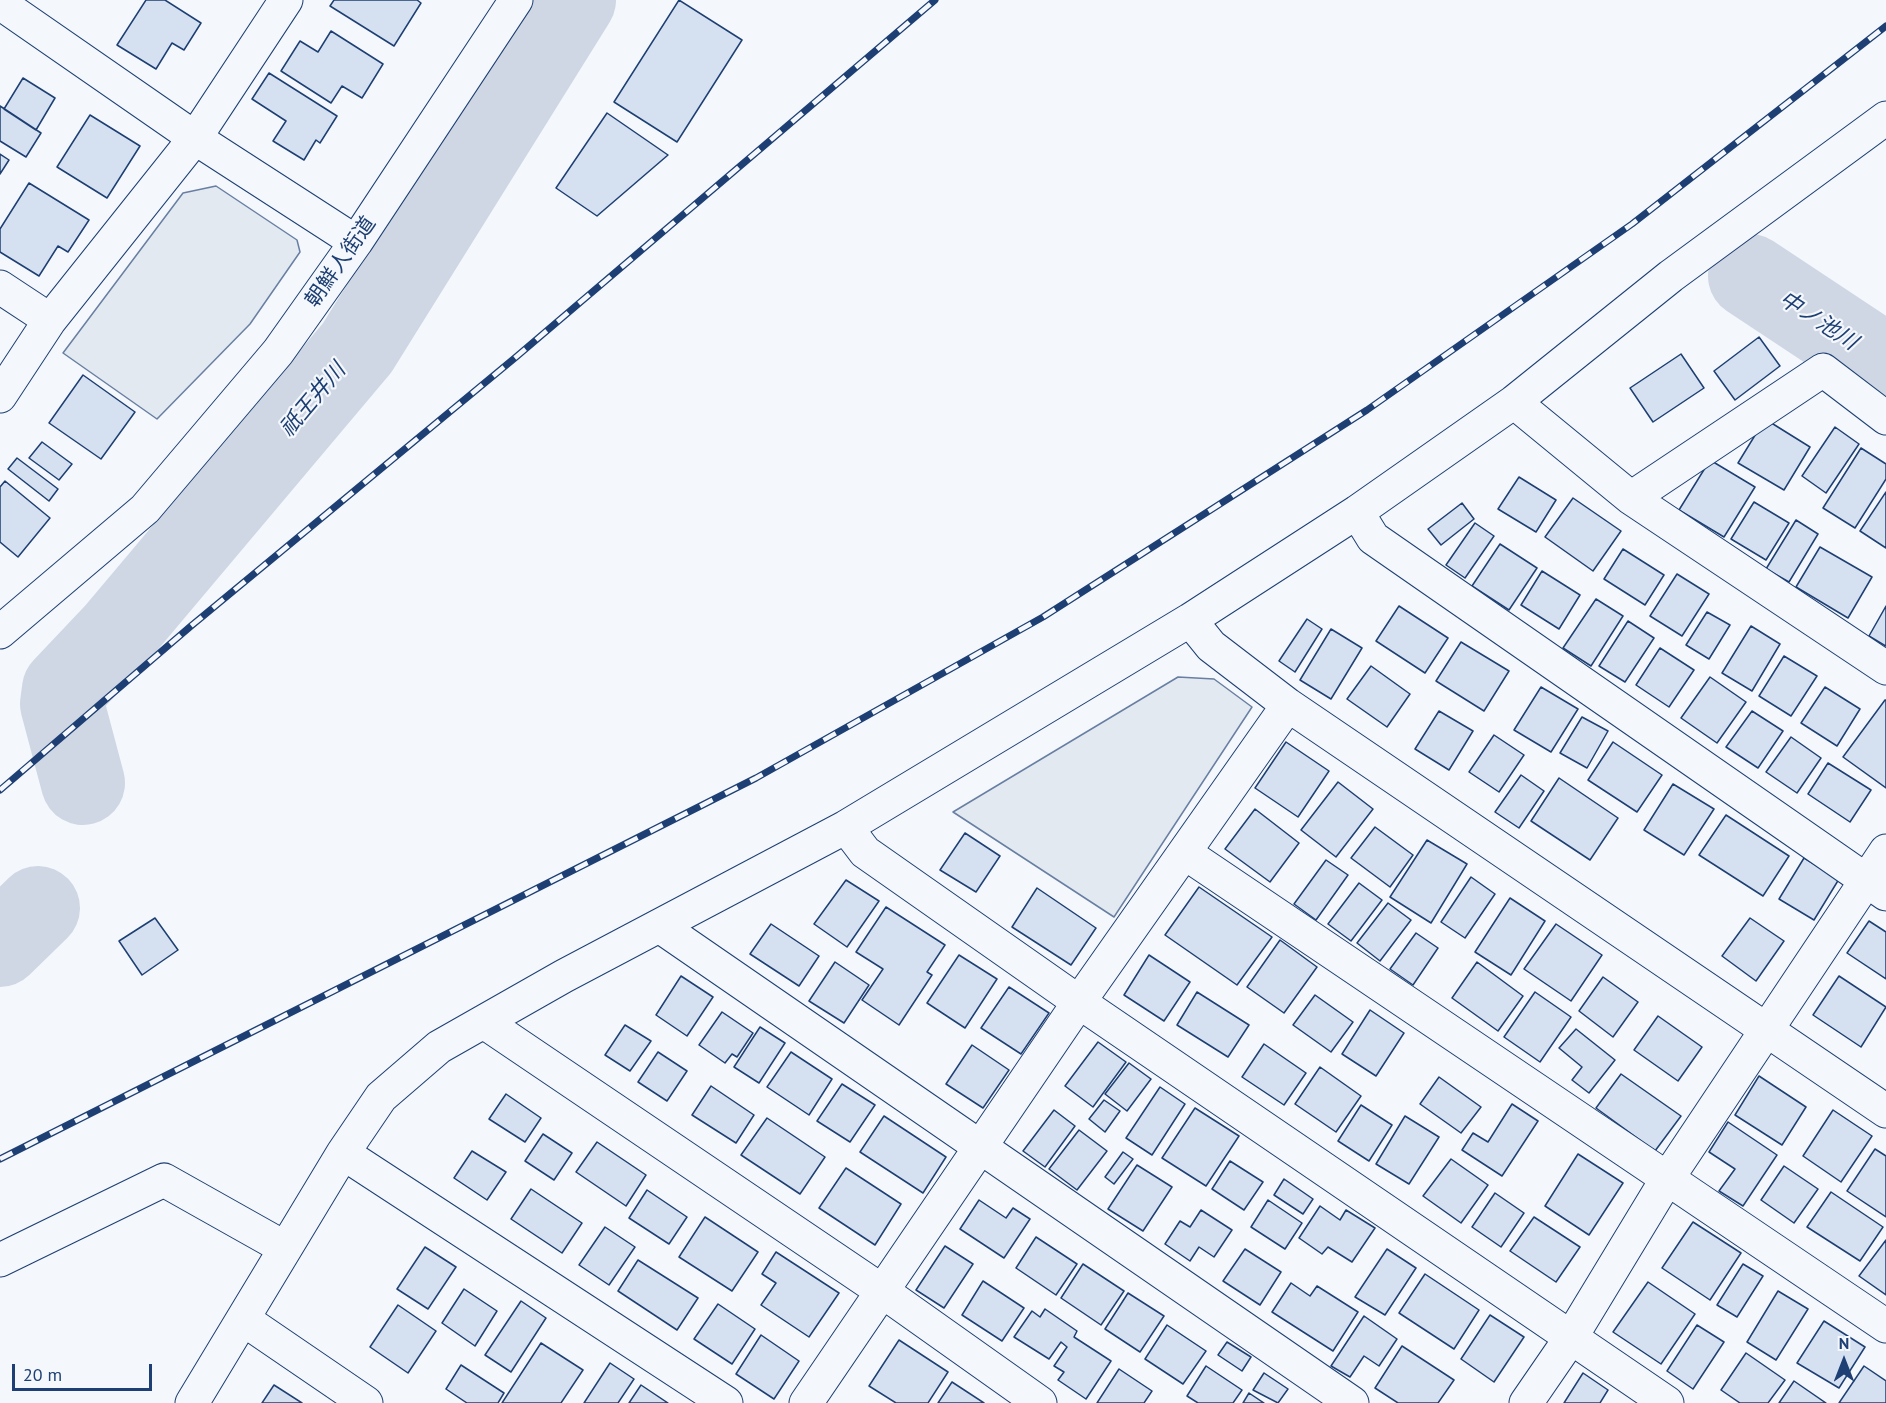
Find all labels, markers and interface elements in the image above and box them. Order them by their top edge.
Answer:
street label: 朝鮮人街道 [301,212,381,312]
water label: 中ノ池川 [1774,286,1862,356]
water label: 祇王井川 [275,358,351,442]
north arrow [1814,1331,1874,1391]
text: N [1839,1333,1849,1353]
scale bar [15,1352,154,1390]
text: 20 m [23,1363,62,1386]

